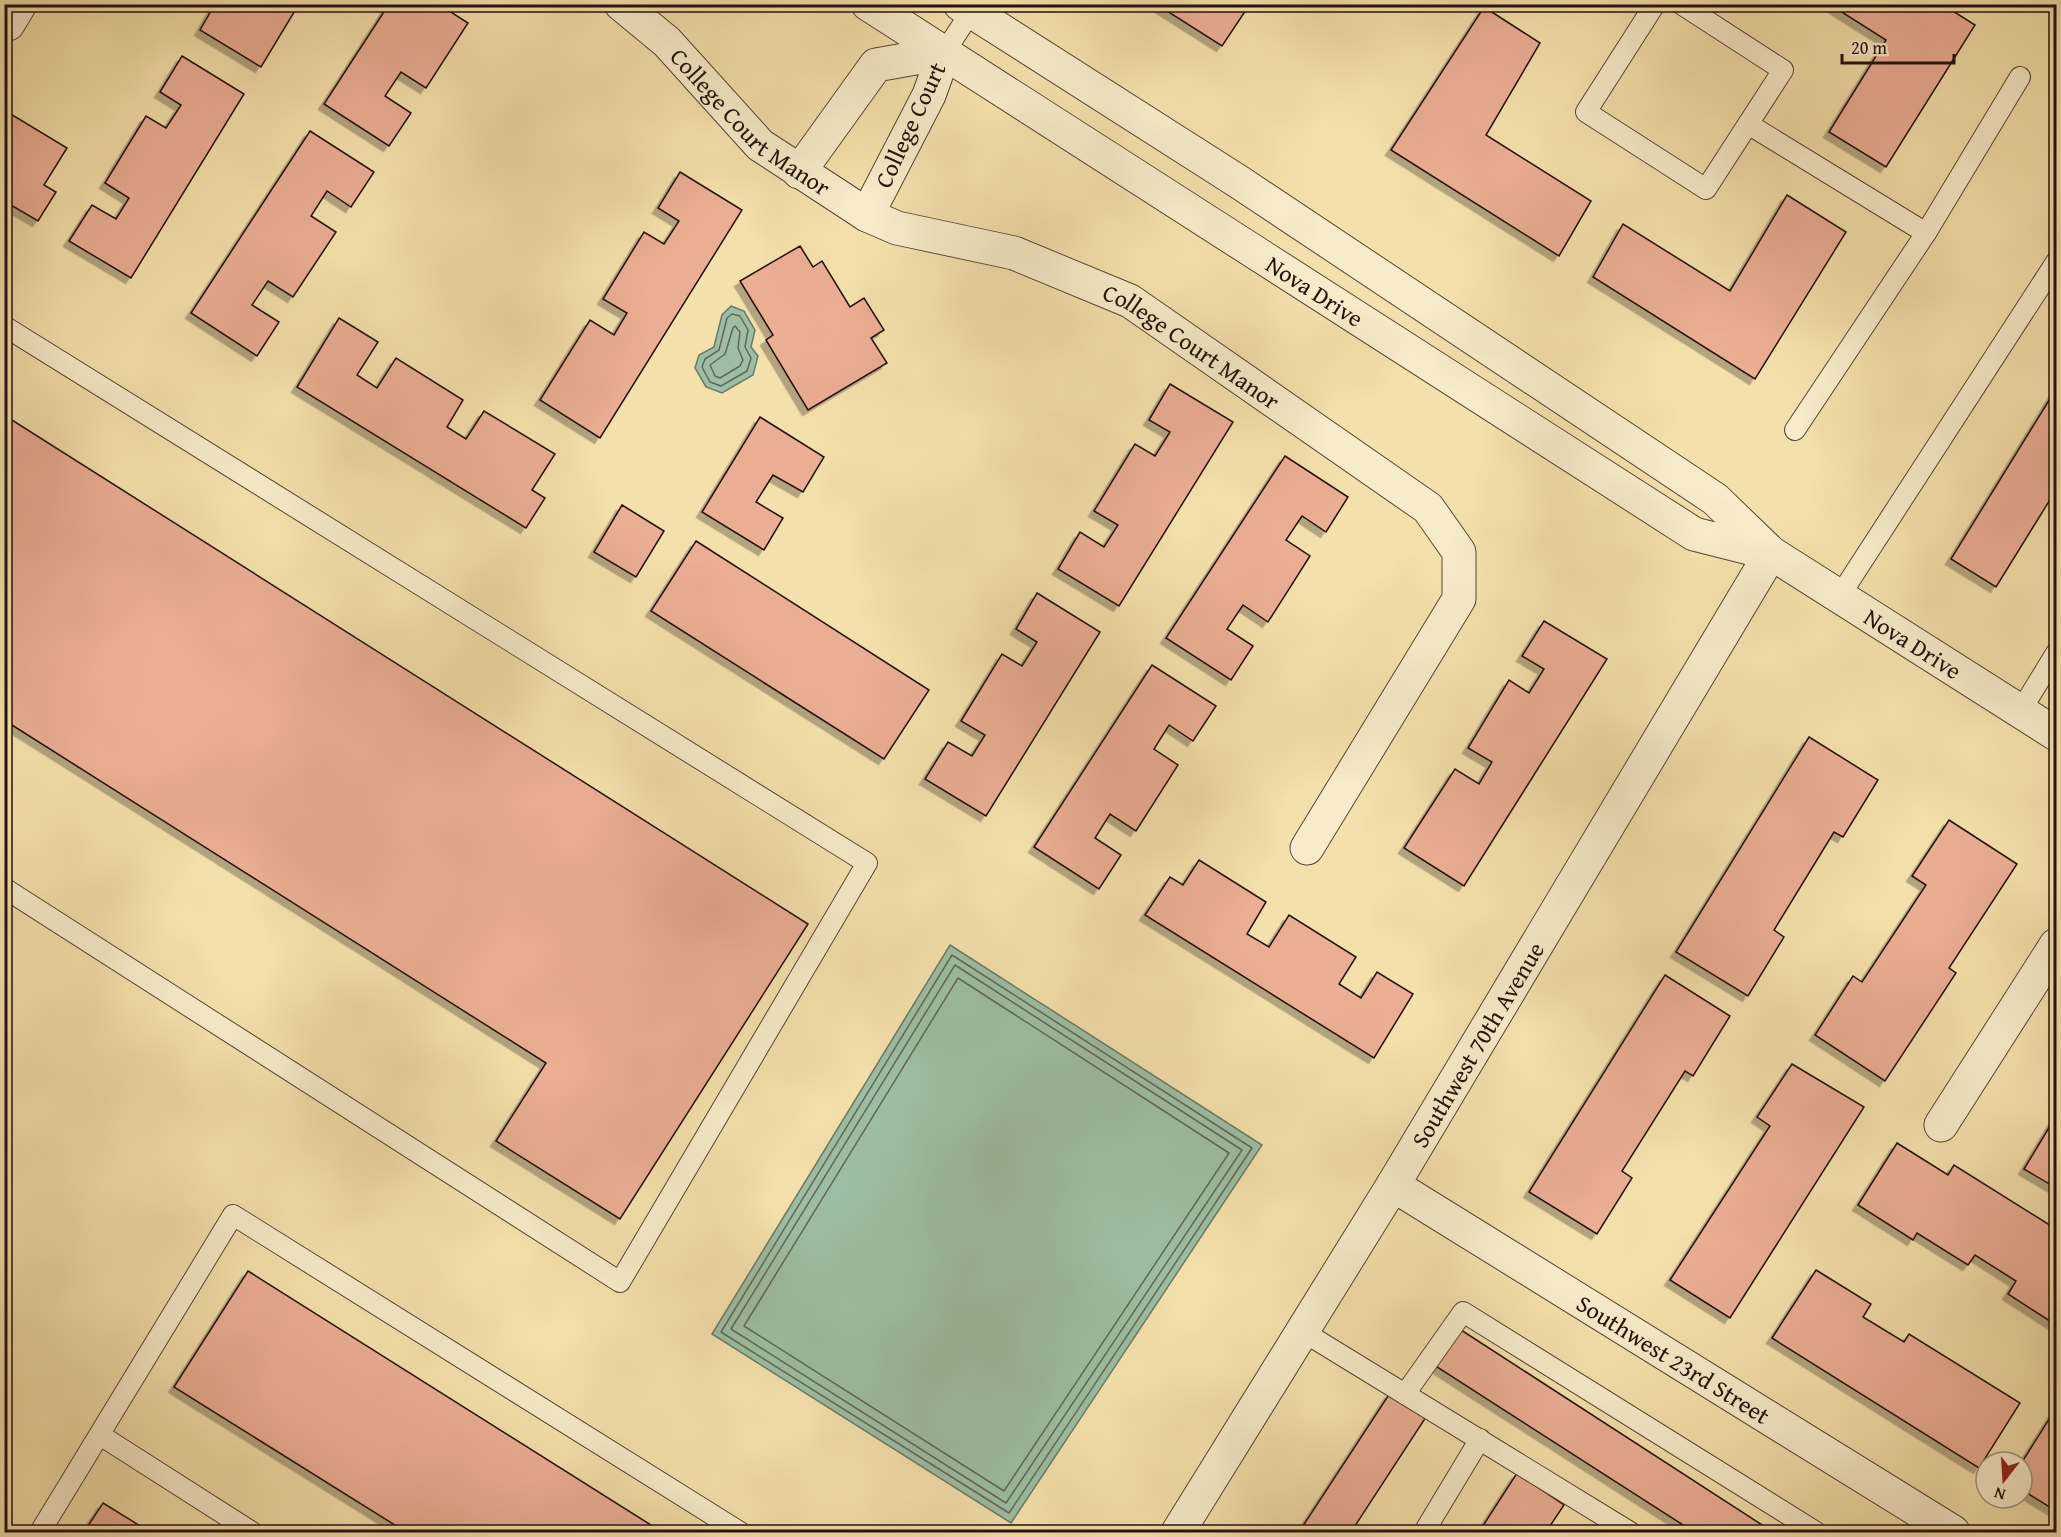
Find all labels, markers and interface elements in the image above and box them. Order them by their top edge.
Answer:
scale bar [1842,27,1954,65]
text: 20 m [1851,34,1887,61]
street label: College Court Manor [663,40,838,204]
street label: College Court [866,56,955,194]
street label: Nova Drive [1259,246,1370,335]
street label: College Court Manor [1098,274,1287,418]
street label: Nova Drive [1858,599,1969,687]
street label: Southwest 70th Avenue [1402,935,1552,1154]
street label: Southwest 23rd Street [1570,1286,1777,1432]
north arrow [1974,1450,2034,1510]
text: N [1991,1481,2008,1507]

